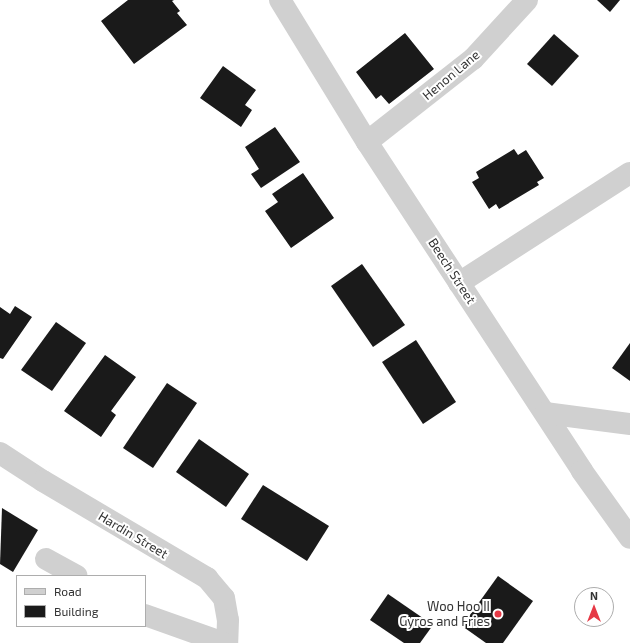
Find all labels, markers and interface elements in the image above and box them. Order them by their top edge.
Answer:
street label: Henon Lane [419,47,483,103]
street label: Beech Street [425,235,479,307]
street label: Hardin Street [95,508,171,562]
legend [16,575,146,627]
text: Road [54,584,82,598]
north arrow [574,587,614,627]
text: N [590,589,598,602]
place label: Woo Hoo II Gyros and Fries [399,599,490,630]
text: Building [54,604,98,618]
marker: Woo Hoo II Gyros and Fries [493,609,503,619]

